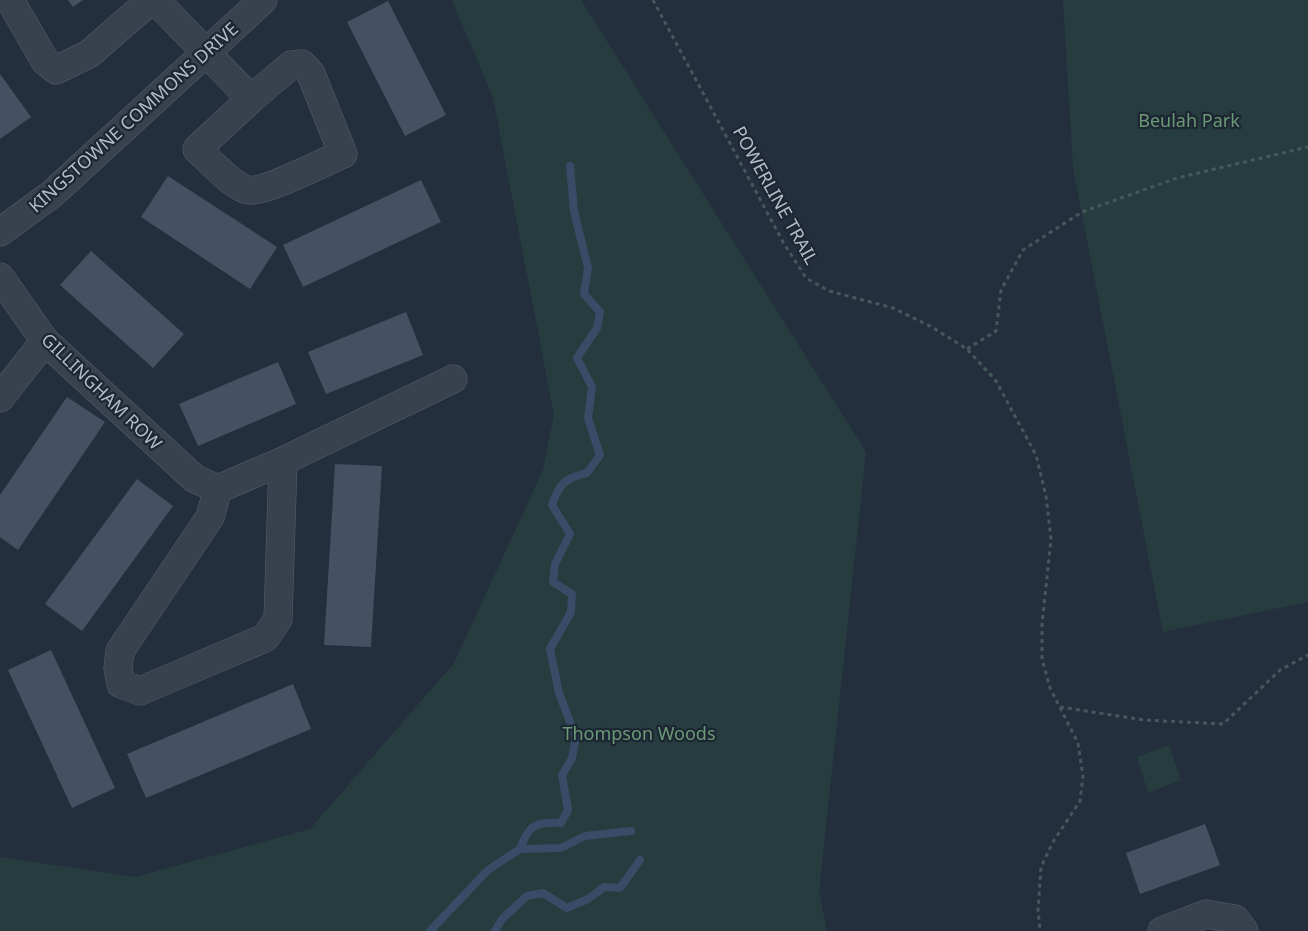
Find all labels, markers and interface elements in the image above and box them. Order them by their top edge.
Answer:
street label: KINGSTOWNE COMMONS DRIVE [23,16,243,218]
park label: Beulah Park [1138,108,1240,132]
street label: POWERLINE TRAIL [728,121,824,269]
street label: GILLINGHAM ROW [37,327,168,455]
park label: Thompson Woods [562,721,716,745]

